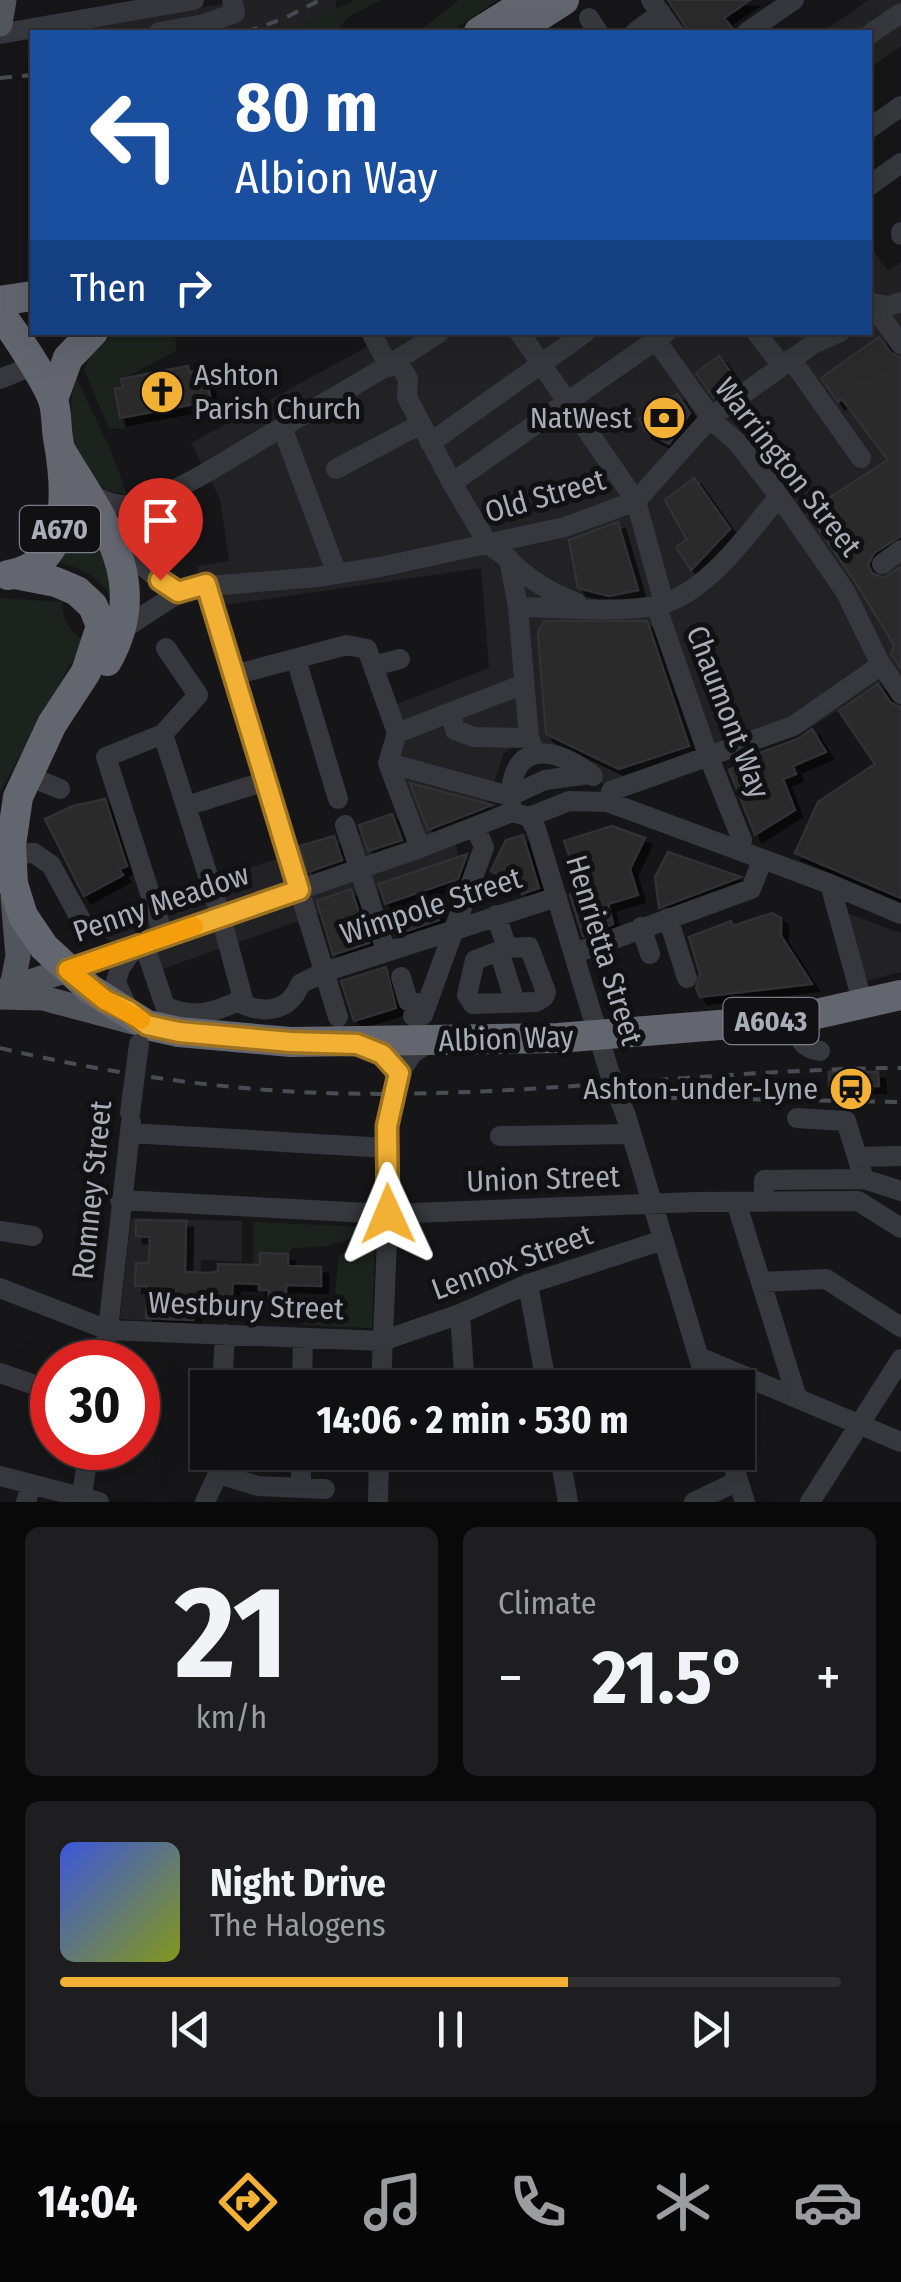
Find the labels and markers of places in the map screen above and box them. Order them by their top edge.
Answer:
place label: Ashton Parish Church [194,357,361,427]
church icon: Ashton Parish Church [139,369,185,415]
bank icon: NatWest [641,395,687,441]
place label: NatWest [530,400,632,436]
pin [118,478,203,581]
station icon: Ashton-under-Lyne [828,1066,874,1112]
place label: Ashton-under-Lyne [583,1071,818,1107]

